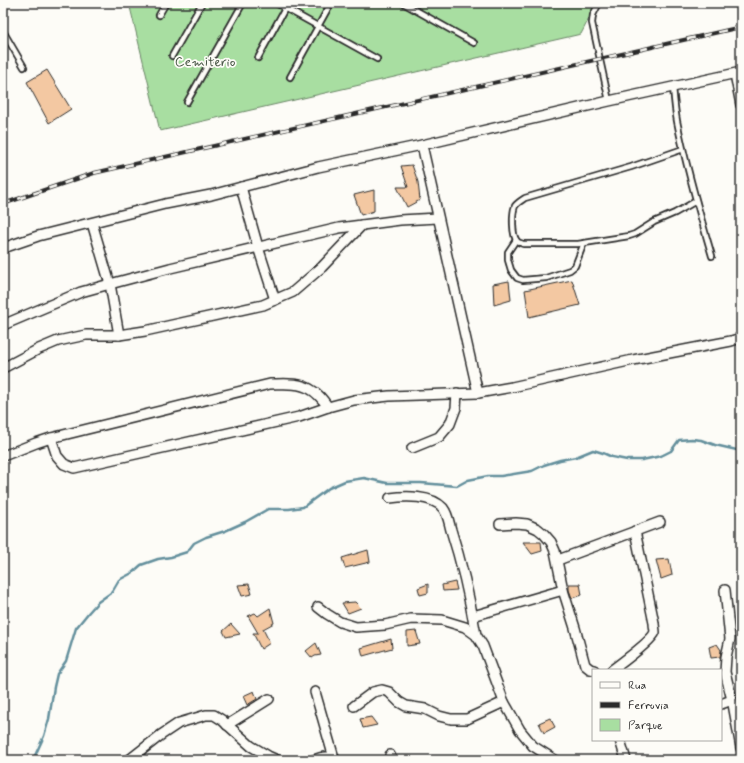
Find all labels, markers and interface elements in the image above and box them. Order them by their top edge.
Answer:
park label: Cemiterio [175,53,236,71]
legend [592,669,722,741]
text: Rua [628,678,646,694]
text: Ferrovia [628,698,669,714]
text: Parque [628,718,663,734]

